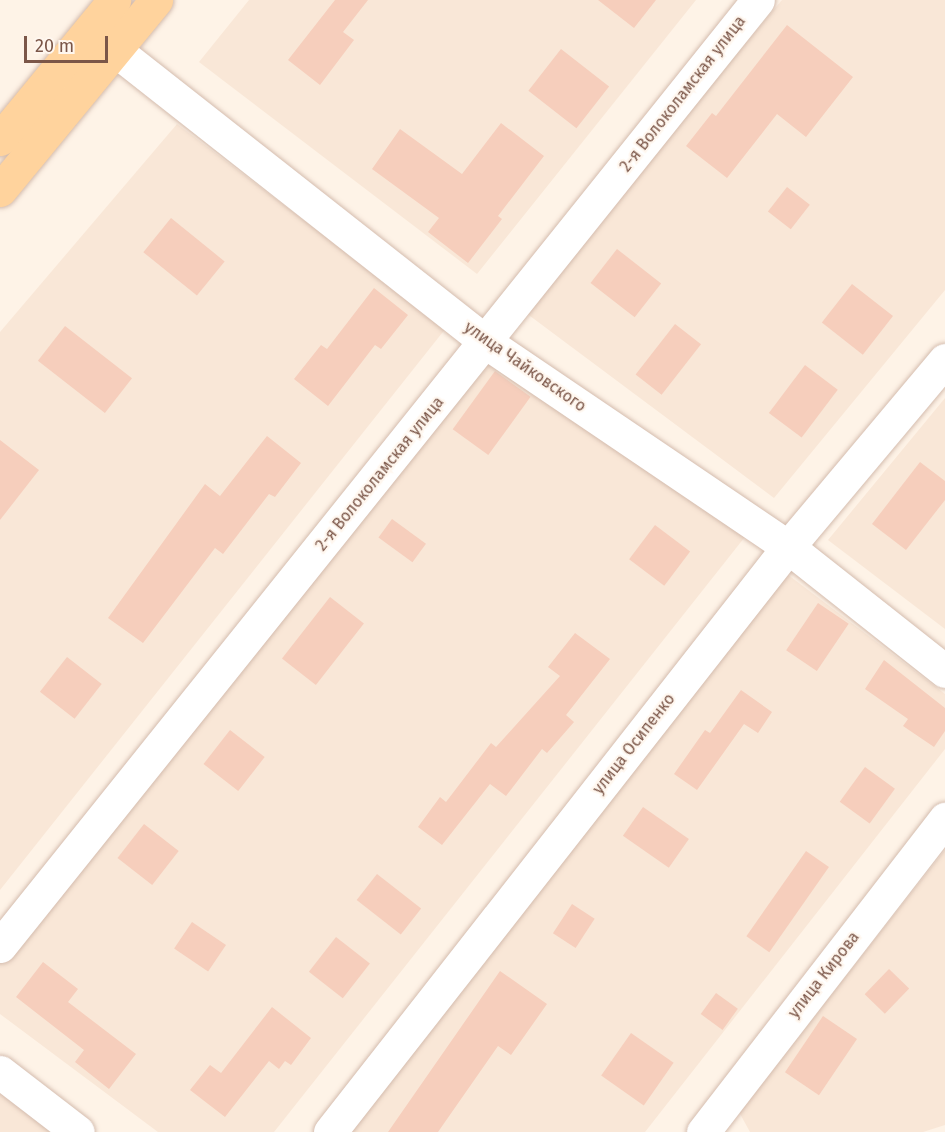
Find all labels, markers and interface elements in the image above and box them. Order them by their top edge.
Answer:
street label: 2-я Волоколамская улица [616,12,750,176]
scale bar [27,24,111,62]
text: 20 m [35,35,74,57]
street label: улица Чайковского [460,318,590,416]
street label: 2-я Волоколамская улица [312,393,448,555]
street label: улица Осипенко [589,690,679,798]
street label: улица Кирова [784,928,864,1022]

